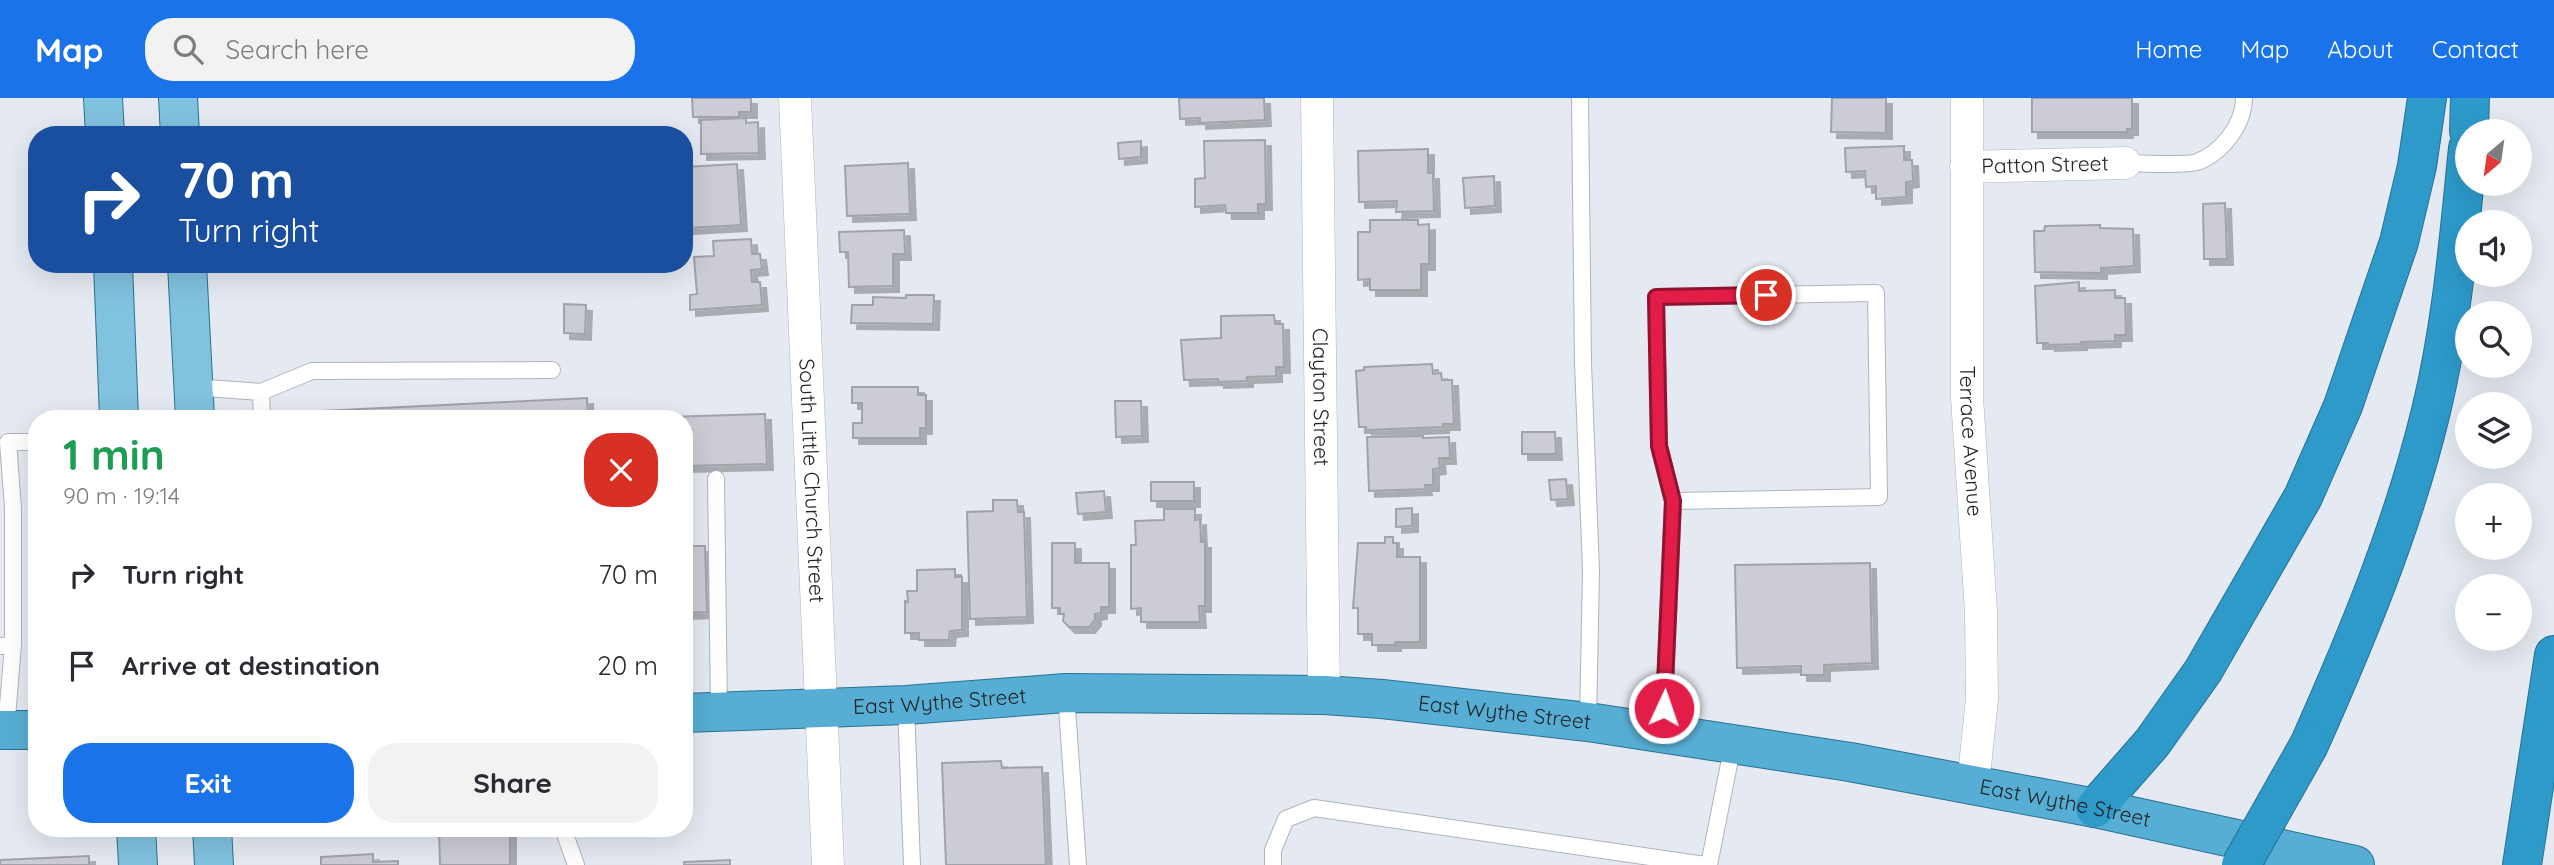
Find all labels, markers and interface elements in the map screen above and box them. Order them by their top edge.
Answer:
search box [145,18,635,81]
text: Map [35,29,103,70]
icon: search [169,30,207,68]
text: Search here [225,33,369,66]
text: Home [2135,34,2202,64]
text: Map [2240,34,2289,64]
text: About [2327,34,2394,64]
text: Contact [2432,34,2519,64]
north arrow [2455,119,2532,196]
map controls [2455,119,2532,651]
text: 70 m [178,149,294,210]
street label: Patton Street [1981,149,2109,179]
icon: right [63,154,154,245]
text: Turn right [178,210,319,250]
button: sound [2455,210,2532,287]
pin [1736,265,1796,325]
icon: arrive [1747,276,1785,314]
button: search [2455,301,2532,378]
street label: Clayton Street [1308,328,1335,466]
street label: South Little Church Street [794,358,831,603]
street label: Terrace Avenue [1955,365,1989,517]
button: layers [2455,392,2532,469]
text: 1 min [63,428,165,481]
button: close [584,433,658,507]
text: 90 m · 19:14 [63,481,180,510]
button: + [2455,483,2532,560]
icon: right [63,556,101,594]
text: Turn right [122,558,244,591]
text: 70 m [598,558,658,591]
button: − [2455,574,2532,651]
icon: arrive [63,647,101,685]
text: Arrive at destination [122,649,380,682]
text: 20 m [597,649,658,682]
position arrow [1627,671,1701,745]
street label: East Wythe Street [853,682,1027,719]
street label: East Wythe Street [1417,689,1592,734]
button: Exit [63,743,354,823]
button: Share [368,743,658,823]
street label: East Wythe Street [1978,773,2153,832]

